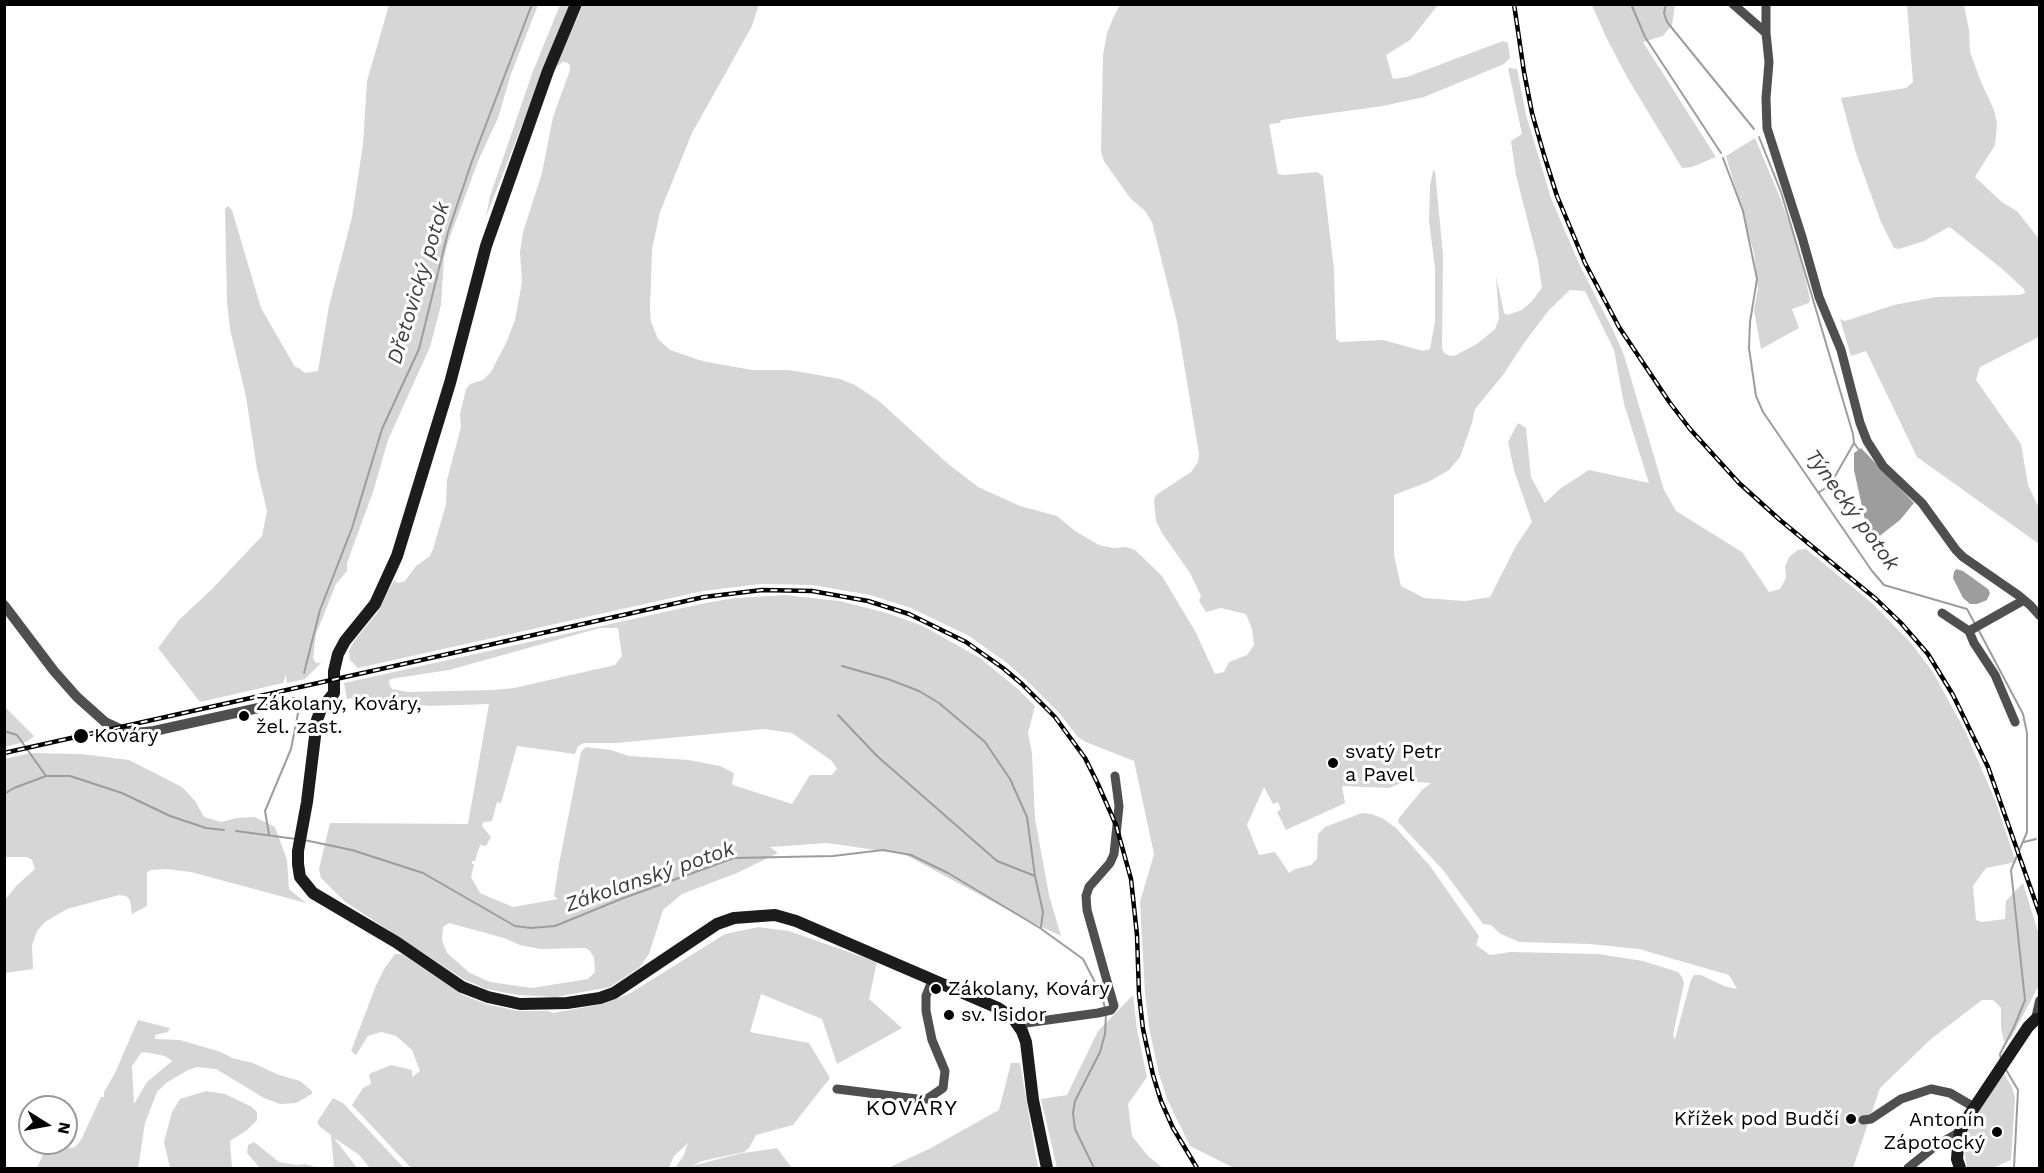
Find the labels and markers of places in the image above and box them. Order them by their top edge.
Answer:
place label: Zákolany, Kováry, žel. zast. [256,692,421,739]
marker: Zákolany, Kováry, žel. zast. [237,709,251,723]
place label: Kováry [94,724,158,748]
marker: Kováry [72,727,90,745]
place label: svatý Petr a Pavel [1345,740,1442,787]
marker: svatý Petr a Pavel [1326,756,1340,770]
place label: Zákolany, Kováry [948,977,1110,1001]
marker: Zákolany, Kováry [929,982,943,996]
place label: sv. Isidor [961,1003,1047,1027]
marker: sv. Isidor [942,1008,956,1022]
place label: Křížek pod Budčí [1674,1107,1839,1131]
place label: Antonín Zápotocký [1883,1108,1985,1155]
marker: Křížek pod Budčí [1844,1112,1858,1126]
marker: Antonín Zápotocký [1990,1125,2004,1139]

